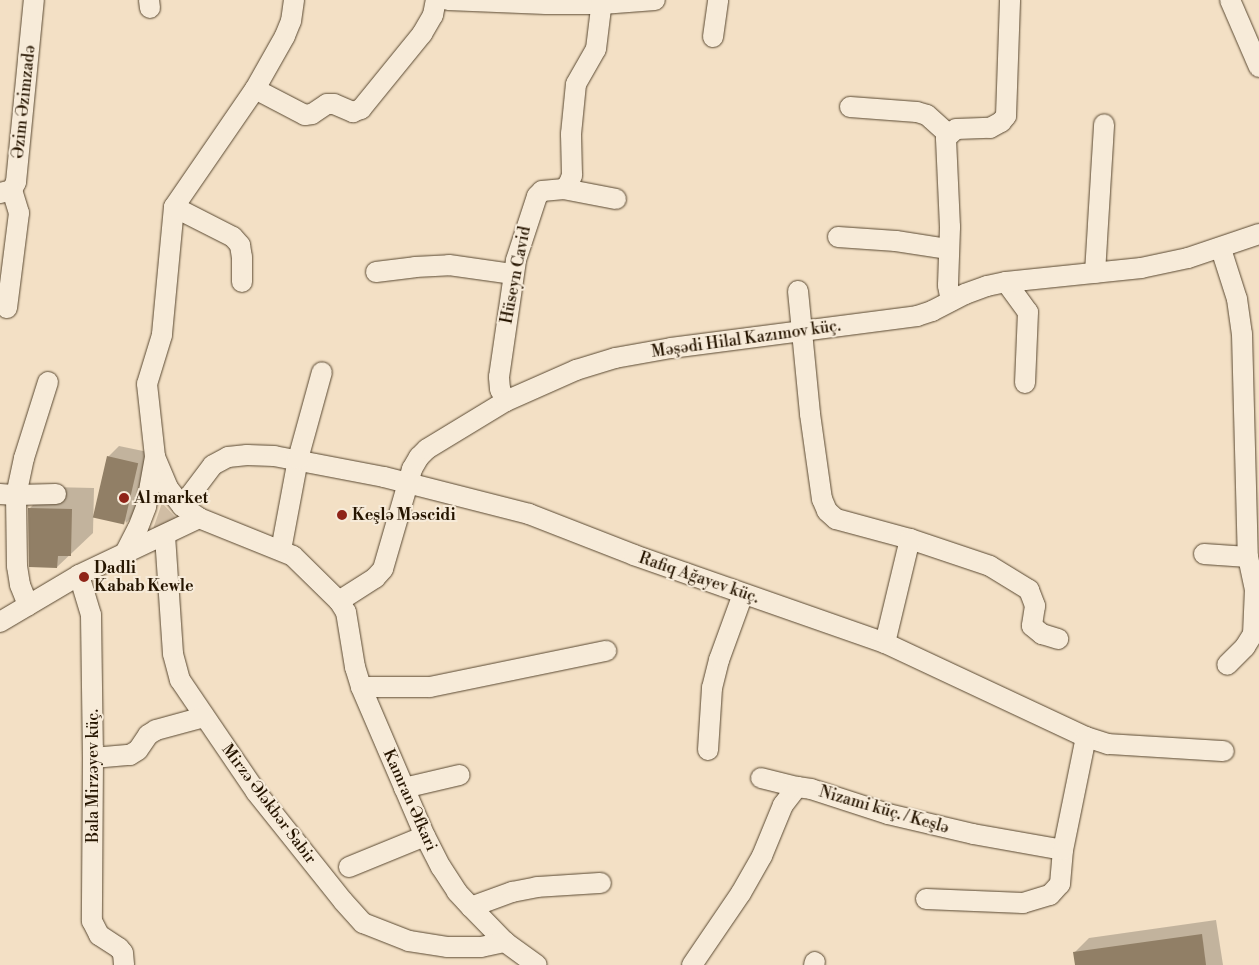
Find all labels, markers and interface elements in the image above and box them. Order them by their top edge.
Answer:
street label: Əzim Əzimzadə [8,44,40,160]
street label: Hüseyn Cavid [497,225,535,325]
street label: Məşədi Hilal Kazımov küç. [650,316,842,362]
place label: Al market [134,488,208,508]
marker: Al market [118,492,130,504]
place label: Keşlə Məscidi [352,505,456,525]
marker: Keşlə Məscidi [336,509,348,521]
street label: Rafiq Ağayev küç. [636,548,762,608]
place label: Dadli Kabab Kewle [94,558,194,596]
marker: Dadli Kabab Kewle [78,571,90,583]
street label: Bala Mirzəyev küç. [83,709,103,843]
street label: Mirzə Ələkbər Sabir [218,740,320,868]
street label: Kamran Əfkari [379,746,441,854]
street label: Nizami küç. / Keşlə [817,782,951,838]

